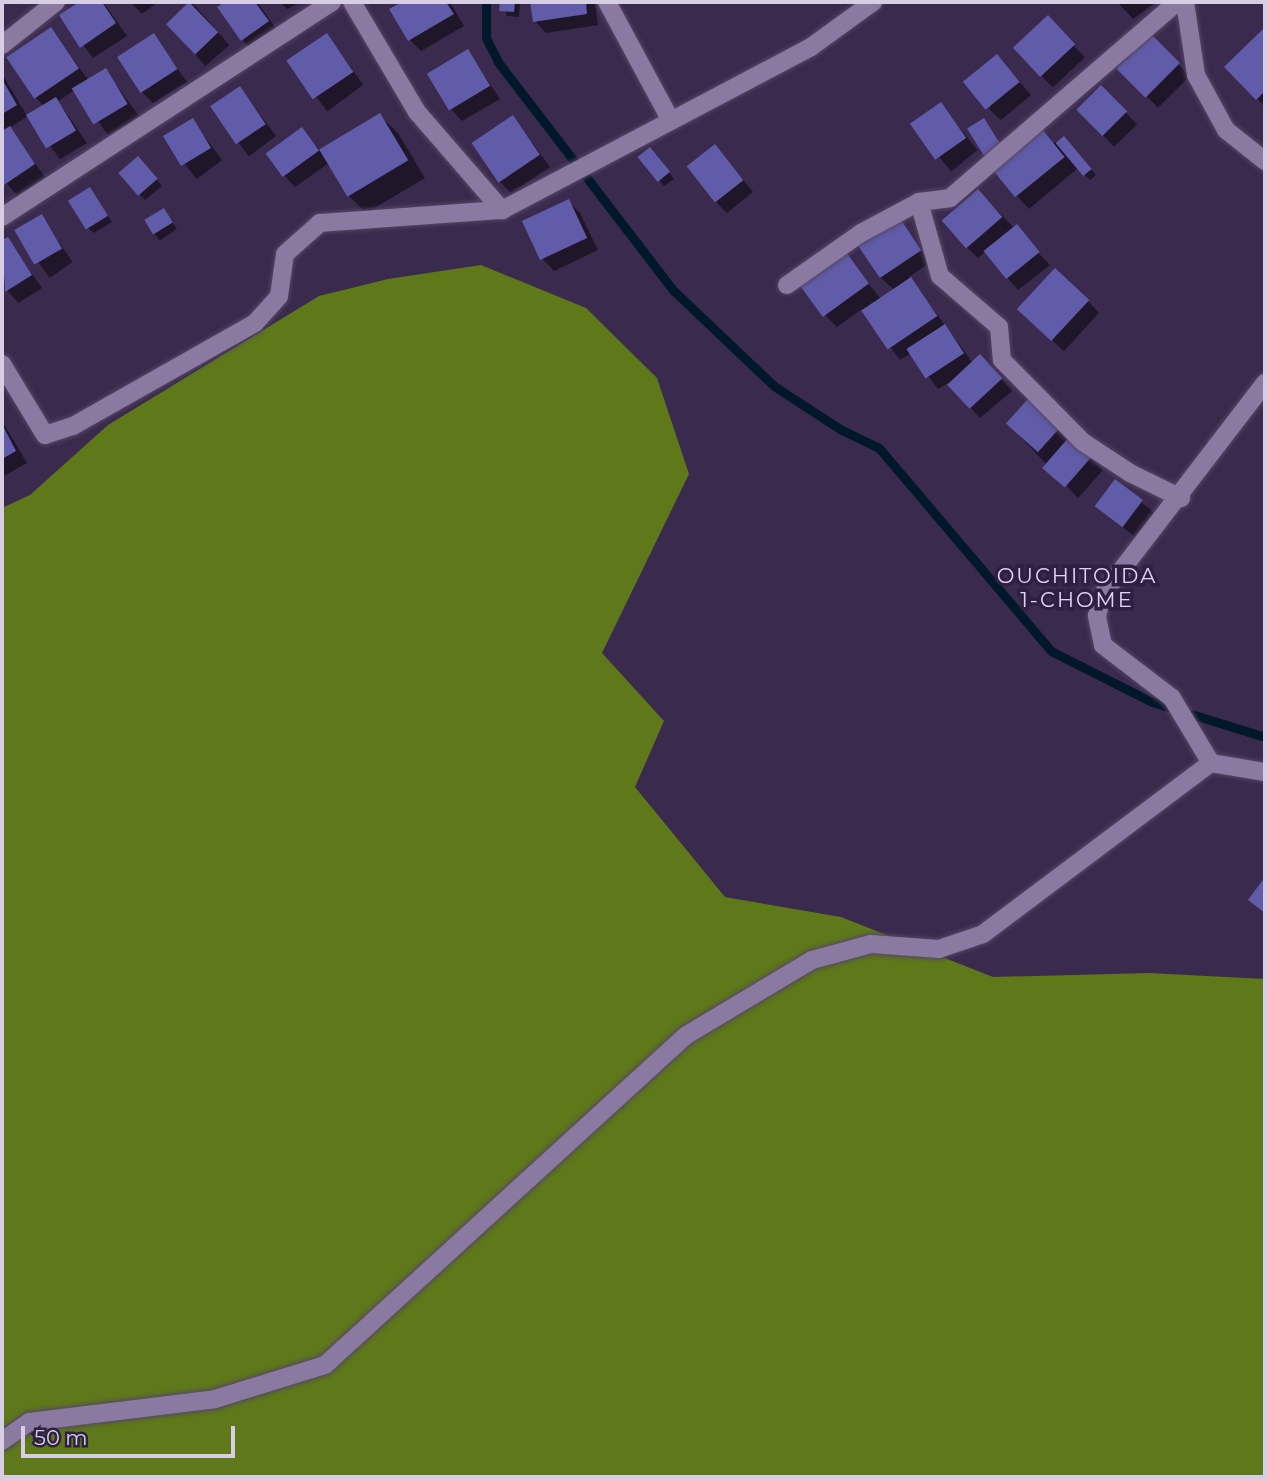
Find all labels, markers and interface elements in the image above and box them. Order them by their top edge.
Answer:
district label: OUCHITOIDA 1-CHOME [998,563,1156,613]
scale bar [24,1412,238,1456]
text: 50 m [34,1425,88,1450]

